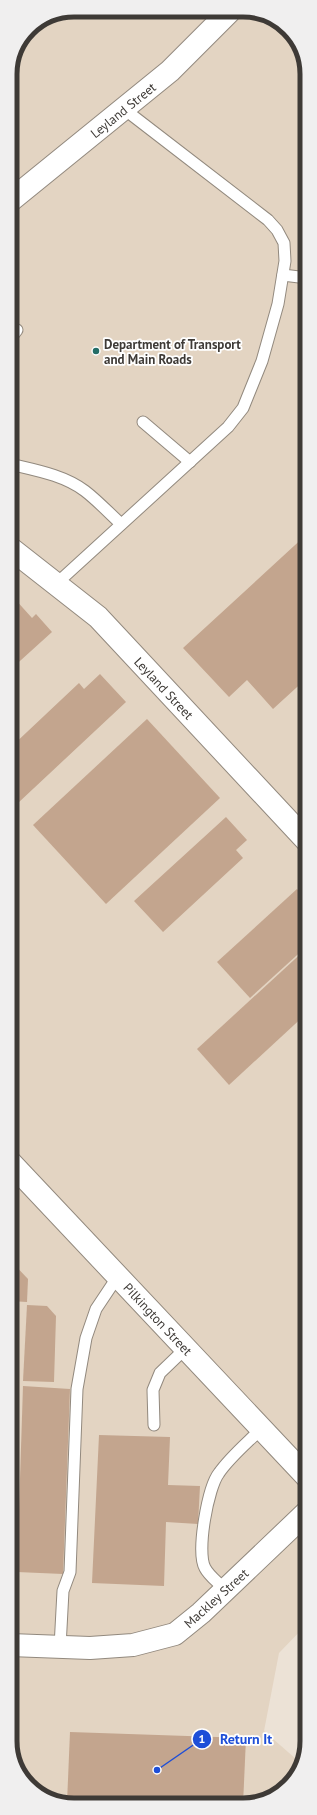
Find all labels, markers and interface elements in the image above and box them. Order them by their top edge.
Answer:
street label: Leyland Street [87,78,160,142]
place label: Department of Transport and Main Roads [104,336,241,368]
marker: Department of Transport and Main Roads [91,346,101,356]
street label: Leyland Street [130,654,197,724]
street label: Pilkington Street [120,1279,196,1360]
street label: Mackley Street [180,1564,253,1632]
callout: Return It [192,1726,280,1752]
text: Return It [220,1730,272,1748]
text: 1 [199,1731,205,1746]

